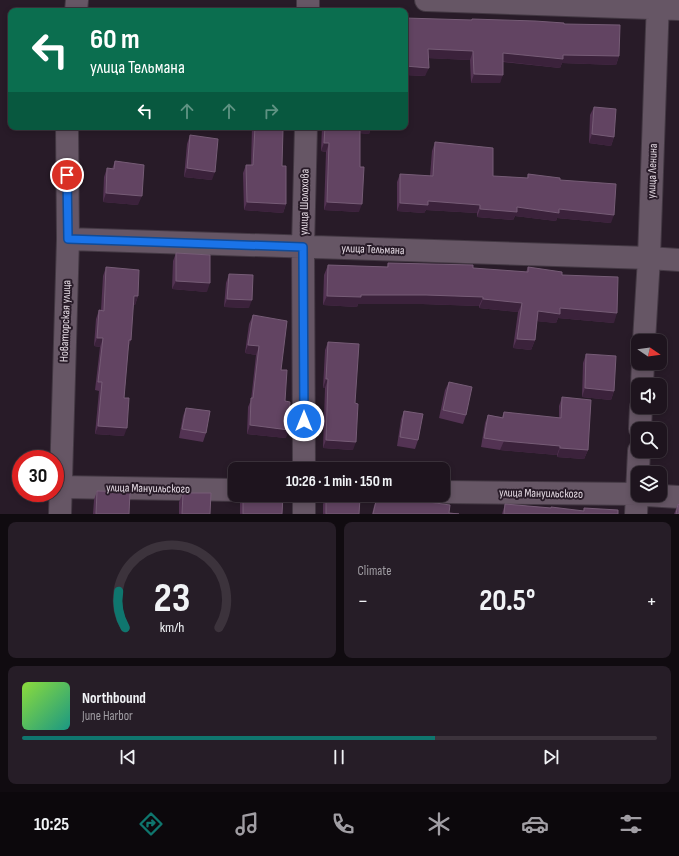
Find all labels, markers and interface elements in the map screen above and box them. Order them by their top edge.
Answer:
text: 60 m [90,23,139,56]
icon: left [24,24,76,76]
text: улица Тельмана [90,57,185,78]
icon: left [134,100,156,122]
icon: ahead [176,100,198,122]
icon: ahead [218,100,240,122]
icon: right [260,100,282,122]
street label: улица Ленина [644,143,661,199]
pin [50,158,84,192]
icon: arrive [56,164,78,186]
street label: улица Шолохова [296,168,313,235]
street label: улица Тельмана [341,241,405,258]
street label: Новаторская улица [57,279,74,362]
north arrow [631,334,667,370]
map controls [631,334,667,502]
button: sound [631,378,667,414]
position arrow [283,400,325,442]
button: search [631,422,667,458]
speed limit sign: 30 [12,450,64,502]
button: layers [631,466,667,502]
text: 10:26 · 1 min · 150 m [286,472,392,491]
street label: улица Мануильского [106,480,190,497]
street label: улица Мануильского [499,485,583,502]
text: Climate [358,563,391,579]
text: 23 [153,574,190,623]
text: 20.5° [479,583,535,619]
text: − [358,588,368,615]
text: + [646,588,657,615]
text: km/h [159,619,184,636]
text: Northbound [82,689,146,708]
text: June Harbor [82,708,133,724]
icon: previous [117,746,139,768]
icon: pause [328,746,350,768]
icon: next [540,746,562,768]
icon: directions [137,810,165,838]
icon: music [233,810,261,838]
icon: phone [329,810,357,838]
icon: climate [425,810,453,838]
icon: car [521,810,549,838]
icon: filters [617,810,645,838]
text: 10:25 [34,814,69,835]

